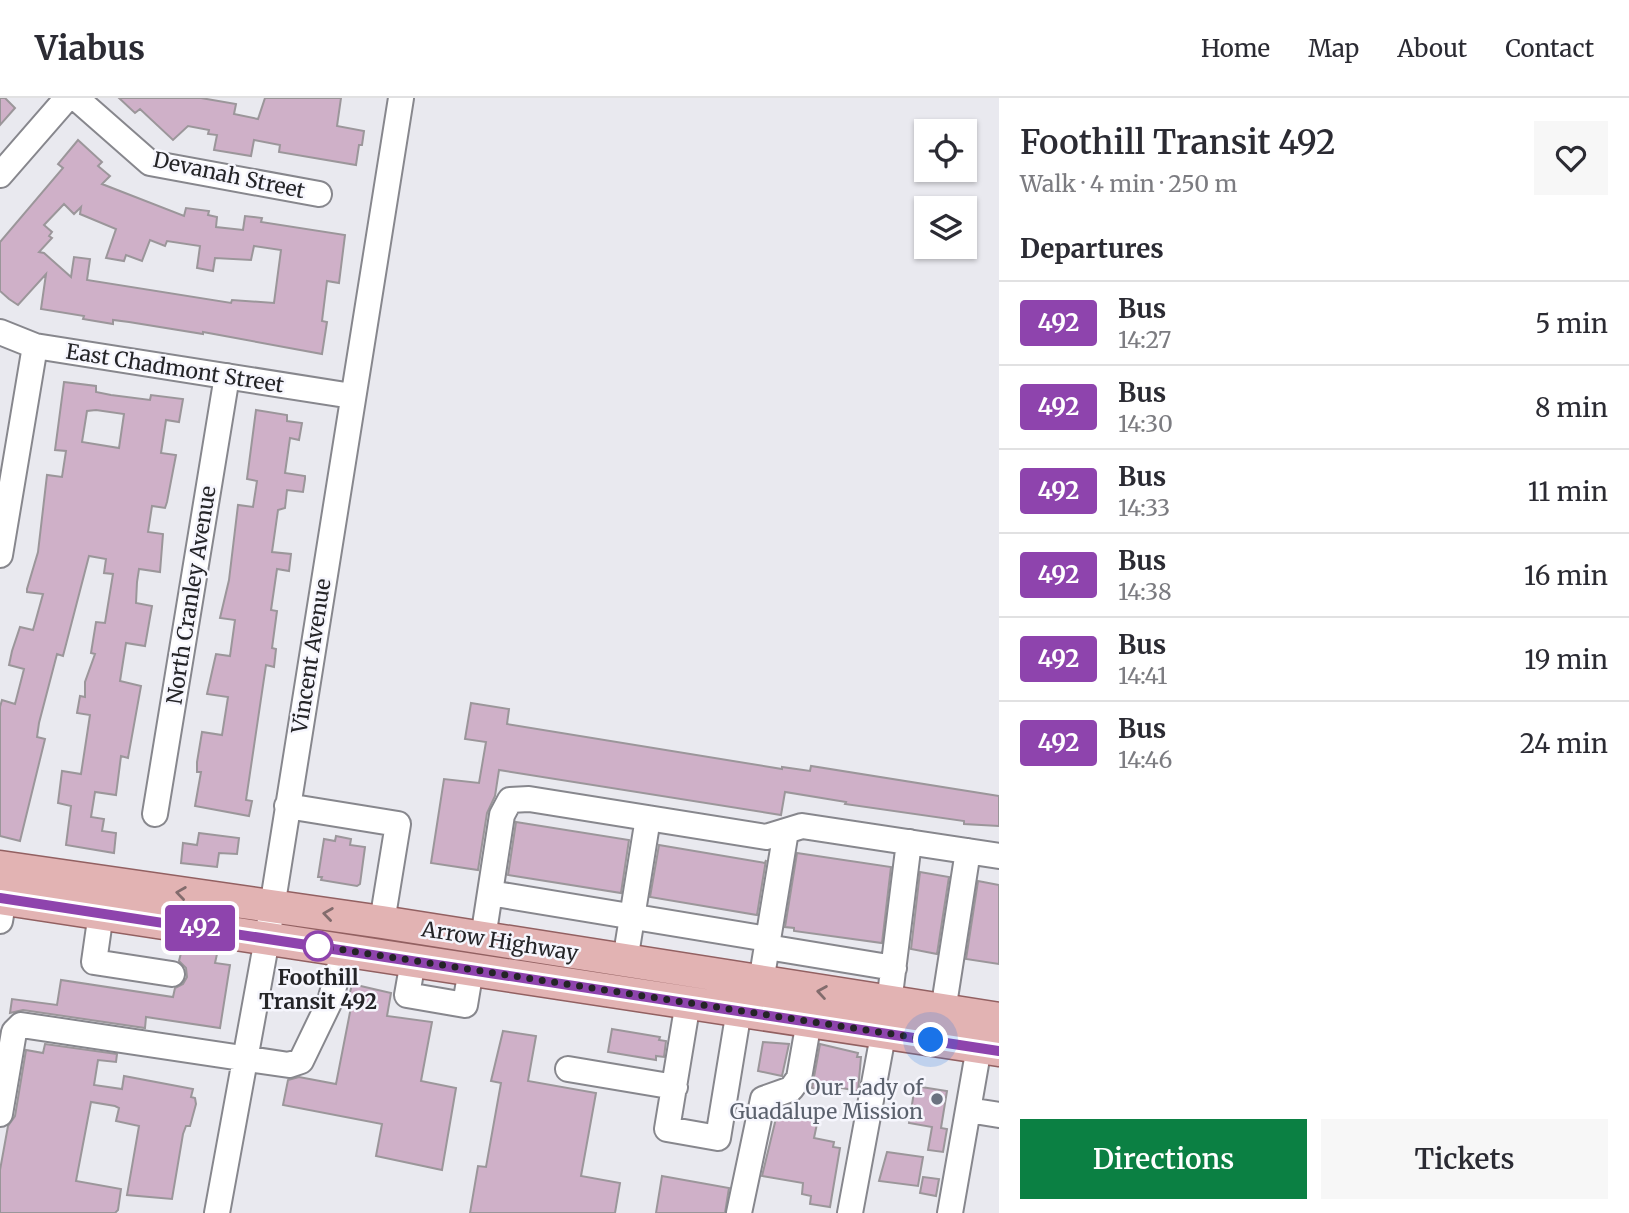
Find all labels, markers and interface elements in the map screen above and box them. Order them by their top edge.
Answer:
text: Viabus [35,28,145,69]
text: Home [1201,33,1270,64]
text: Map [1308,33,1359,64]
text: About [1397,33,1467,64]
text: Contact [1505,33,1594,64]
map controls [914,119,977,259]
button: locate [914,119,977,182]
button: heart [1534,121,1608,195]
text: Foothill Transit 492 [1020,122,1335,163]
street label: Devanah Street [151,146,307,204]
text: Walk · 4 min · 250 m [1020,169,1237,198]
button: layers [914,196,977,259]
text: Departures [1020,232,1164,265]
text: Bus [1118,292,1166,325]
text: 492 [1038,307,1079,338]
text: 5 min [1535,307,1608,340]
text: 14:27 [1118,325,1171,354]
street label: East Chadmont Street [64,337,286,399]
text: Bus [1118,376,1166,409]
text: 492 [1038,391,1079,422]
text: 8 min [1535,391,1608,424]
text: 14:30 [1118,409,1173,438]
text: Bus [1118,460,1166,493]
text: 492 [1038,475,1079,506]
text: 11 min [1528,475,1608,508]
street label: North Cranley Avenue [160,484,222,706]
text: 14:33 [1118,493,1170,522]
text: Bus [1118,544,1166,577]
text: 492 [1038,559,1079,590]
text: 16 min [1524,559,1608,592]
street label: Vincent Avenue [285,577,337,736]
text: 14:38 [1118,577,1172,606]
text: Bus [1118,628,1166,661]
text: 492 [1038,643,1079,674]
text: 19 min [1524,643,1608,676]
text: 14:41 [1118,661,1168,690]
text: Bus [1118,712,1166,745]
text: 492 [1038,727,1079,758]
text: 24 min [1520,727,1608,760]
text: 14:46 [1118,745,1173,774]
one-way arrow [175,885,186,900]
line badge: 492 [160,905,240,951]
one-way arrow [322,907,333,922]
text: 492 [179,912,221,943]
street label: Arrow Highway [419,915,581,967]
marker: Foothill Transit 492 [303,931,333,961]
place label: Foothill Transit 492 [259,964,377,1015]
one-way arrow [816,985,828,1000]
your location [913,1022,948,1057]
place label: Our Lady of Guadalupe Mission [730,1074,924,1125]
marker: Our Lady of Guadalupe Mission [929,1091,945,1107]
button: Directions [1020,1119,1307,1199]
button: Tickets [1321,1119,1608,1199]

